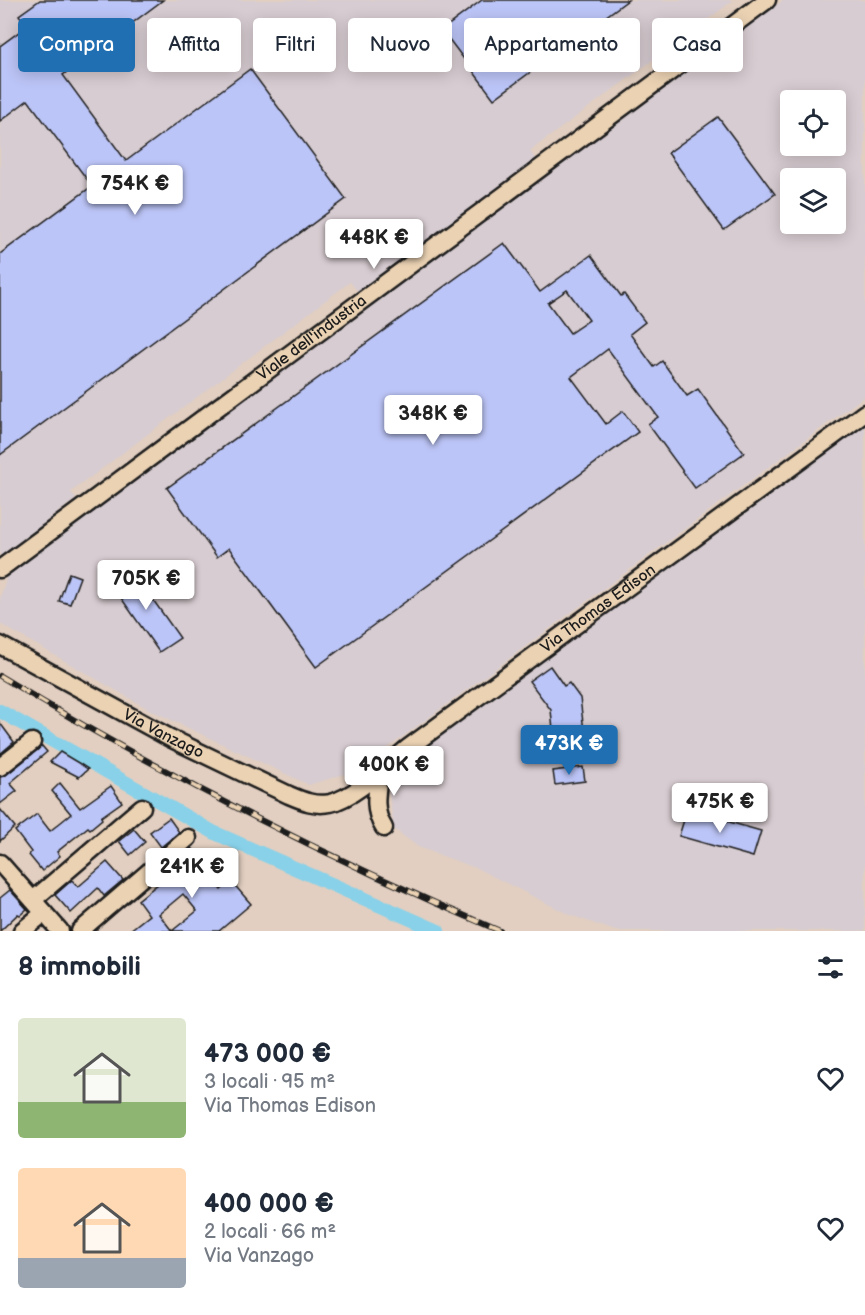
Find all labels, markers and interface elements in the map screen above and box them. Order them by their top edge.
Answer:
chip: Compra [18,18,135,72]
chip: Affitta [147,18,241,72]
chip: Filtri [253,18,336,72]
chip: Nuovo [348,18,452,72]
chip: Appartamento [464,18,640,72]
chip: Casa [652,18,743,72]
map controls [780,90,846,234]
button: locate [780,90,846,156]
pin: 754K € [86,165,184,216]
button: layers [780,168,846,234]
text: 754K € [101,172,169,196]
pin: 448K € [325,219,423,270]
text: 448K € [339,226,409,250]
street label: Viale dell'industria [253,291,370,385]
pin: 348K € [384,395,482,446]
text: 348K € [398,402,468,426]
pin: 705K € [97,560,195,611]
street label: Via Thomas Edison [537,560,659,657]
text: 705K € [111,567,181,591]
street label: Via Vanzago [120,705,207,762]
pin: 473K € [520,725,618,776]
text: 473K € [535,732,603,756]
pin: 400K € [345,746,443,797]
text: 400K € [359,753,429,777]
pin: 475K € [671,783,769,834]
text: 475K € [686,790,754,814]
pin: 241K € [143,848,241,899]
text: 241K € [159,855,225,879]
icon: filters [814,951,847,984]
text: 8 immobili [18,952,141,983]
text: 473 000 € [204,1039,331,1070]
icon: home [66,1042,138,1114]
icon: heart [814,1062,847,1095]
text: 3 locali · 95 m² [204,1070,335,1094]
text: Via Thomas Edison [204,1094,376,1118]
text: 400 000 € [204,1189,334,1220]
icon: home [66,1192,138,1264]
icon: heart [814,1212,847,1245]
text: 2 locali · 66 m² [204,1220,336,1244]
text: Via Vanzago [204,1244,314,1268]

